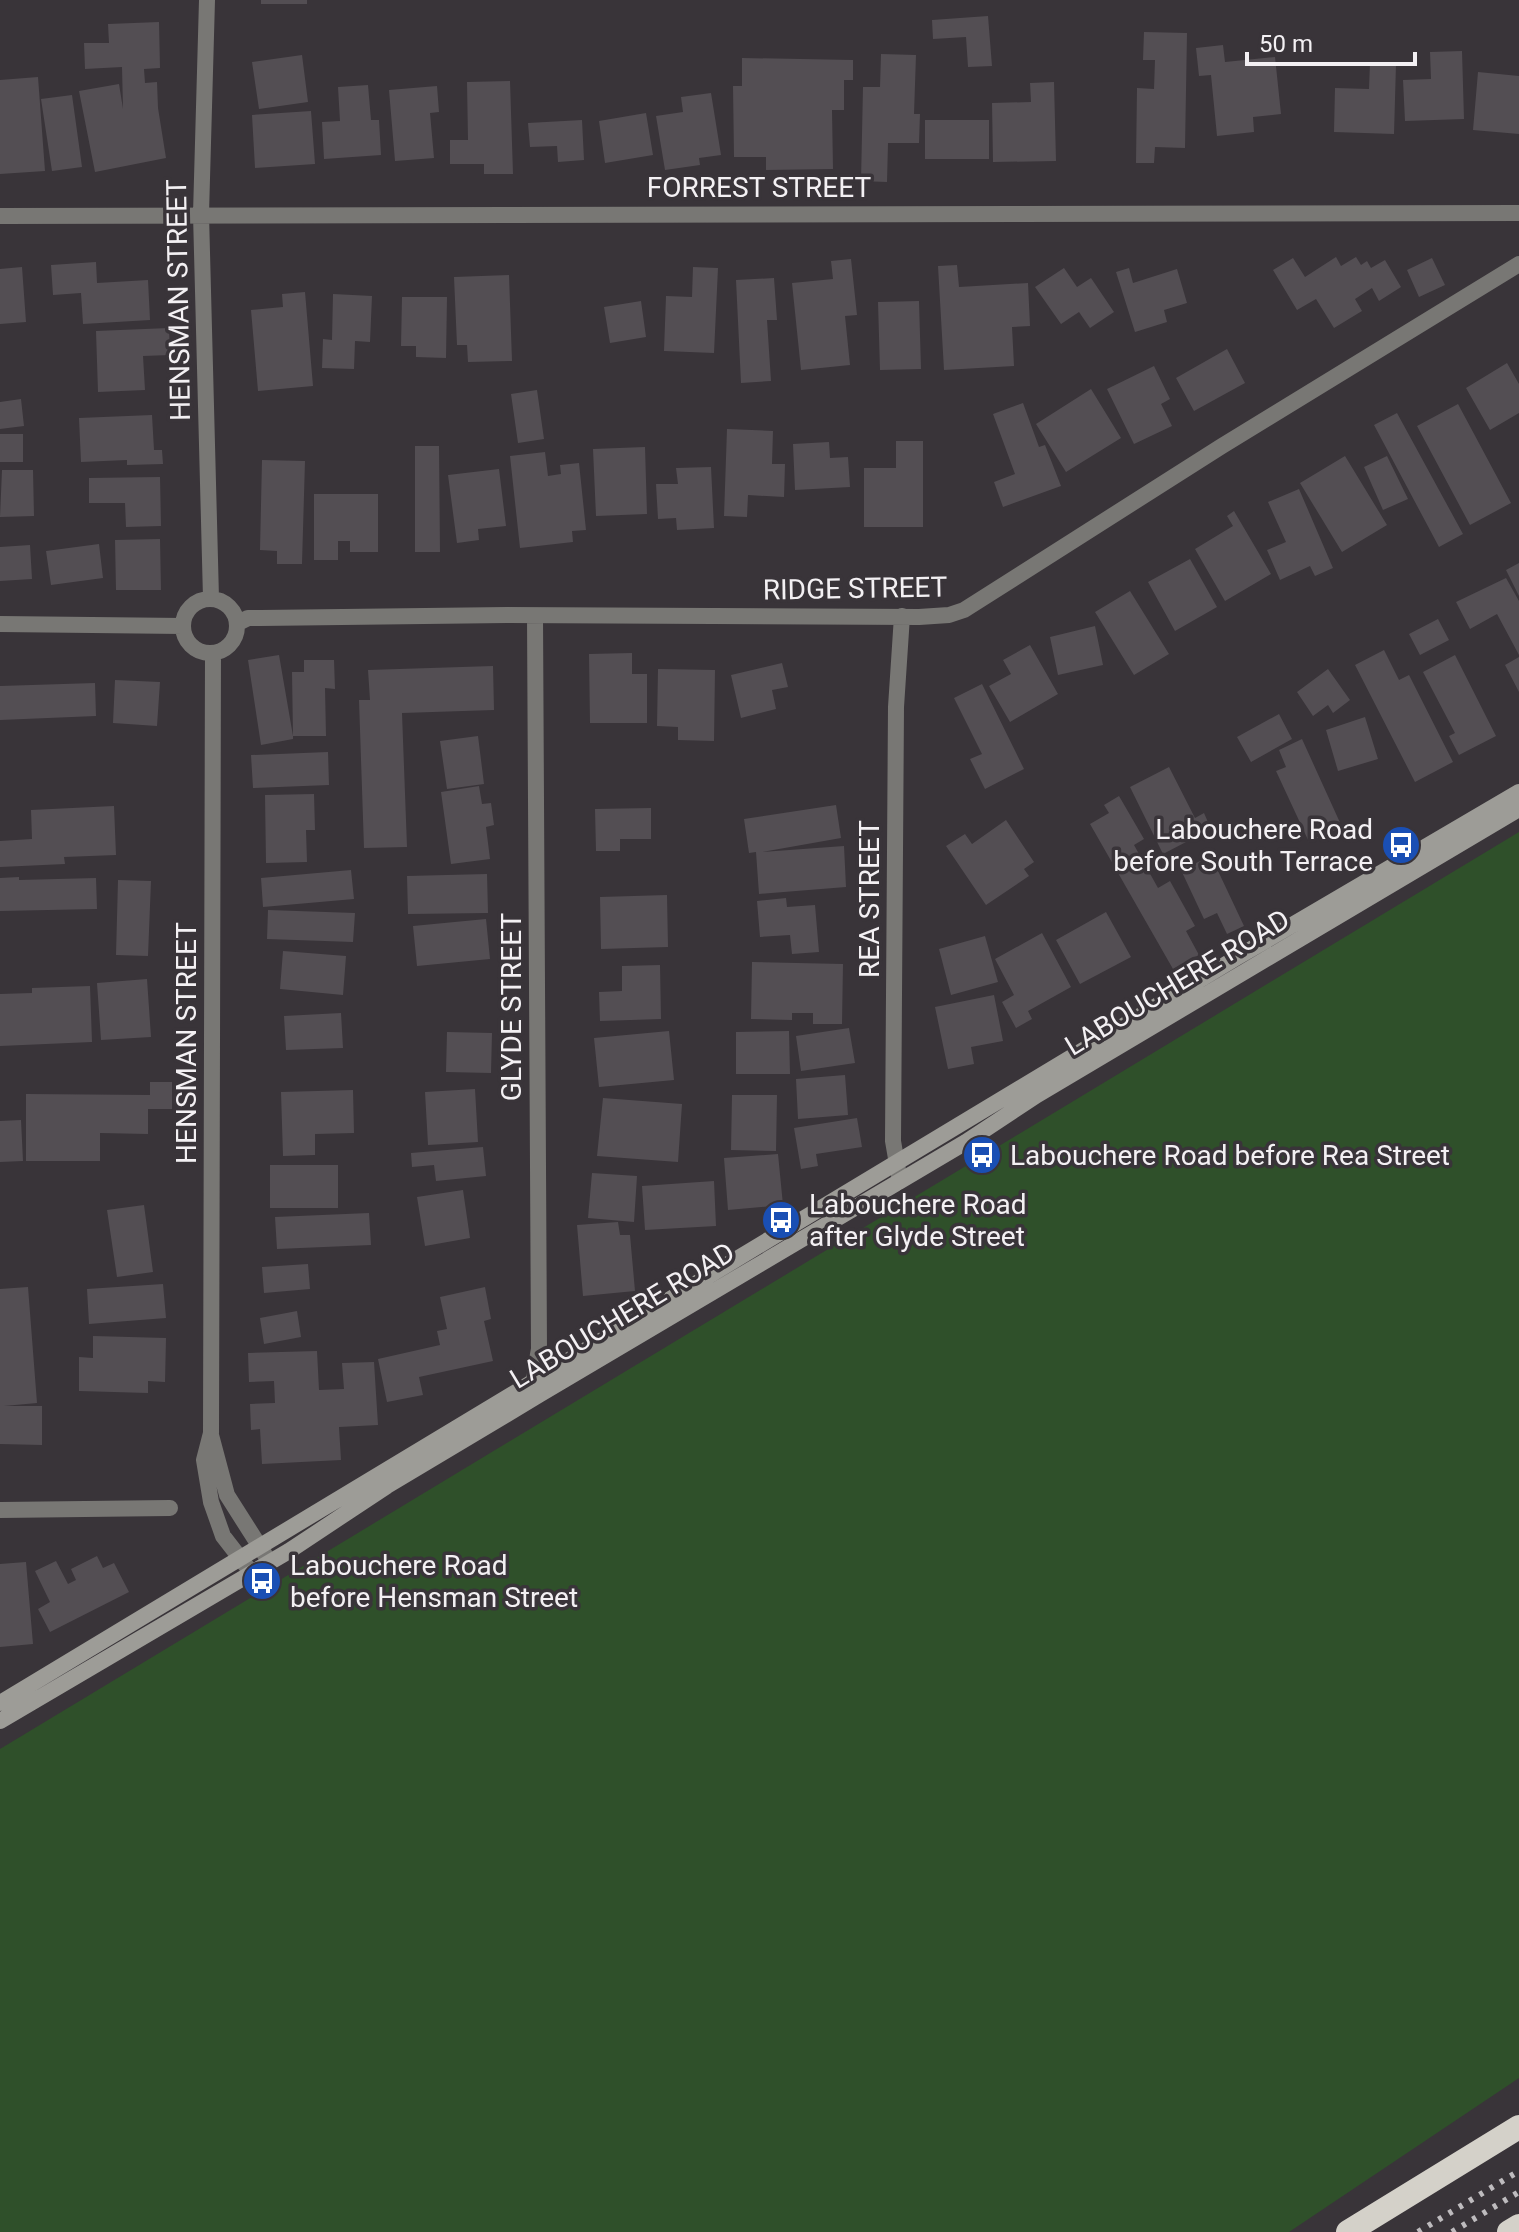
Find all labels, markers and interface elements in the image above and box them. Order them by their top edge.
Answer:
scale bar [1247,16,1415,66]
text: 50 m [1259,30,1313,58]
street label: FORREST STREET [647,171,871,204]
street label: HENSMAN STREET [160,179,197,421]
street label: RIDGE STREET [762,570,948,607]
place label: Labouchere Road before South Terrace [1113,813,1373,878]
street label: REA STREET [853,820,886,978]
bus stop icon: Labouchere Road before South Terrace [1380,824,1422,866]
street label: LABOUCHERE ROAD [1059,902,1295,1062]
street label: GLYDE STREET [495,913,528,1101]
street label: HENSMAN STREET [170,922,203,1164]
bus stop icon: Labouchere Road before Rea Street [961,1134,1003,1176]
place label: Labouchere Road before Rea Street [1010,1139,1450,1172]
place label: Labouchere Road after Glyde Street [809,1188,1027,1253]
bus stop icon: Labouchere Road after Glyde Street [760,1199,802,1241]
street label: LABOUCHERE ROAD [504,1235,740,1395]
place label: Labouchere Road before Hensman Street [290,1549,578,1614]
bus stop icon: Labouchere Road before Hensman Street [241,1560,283,1602]

